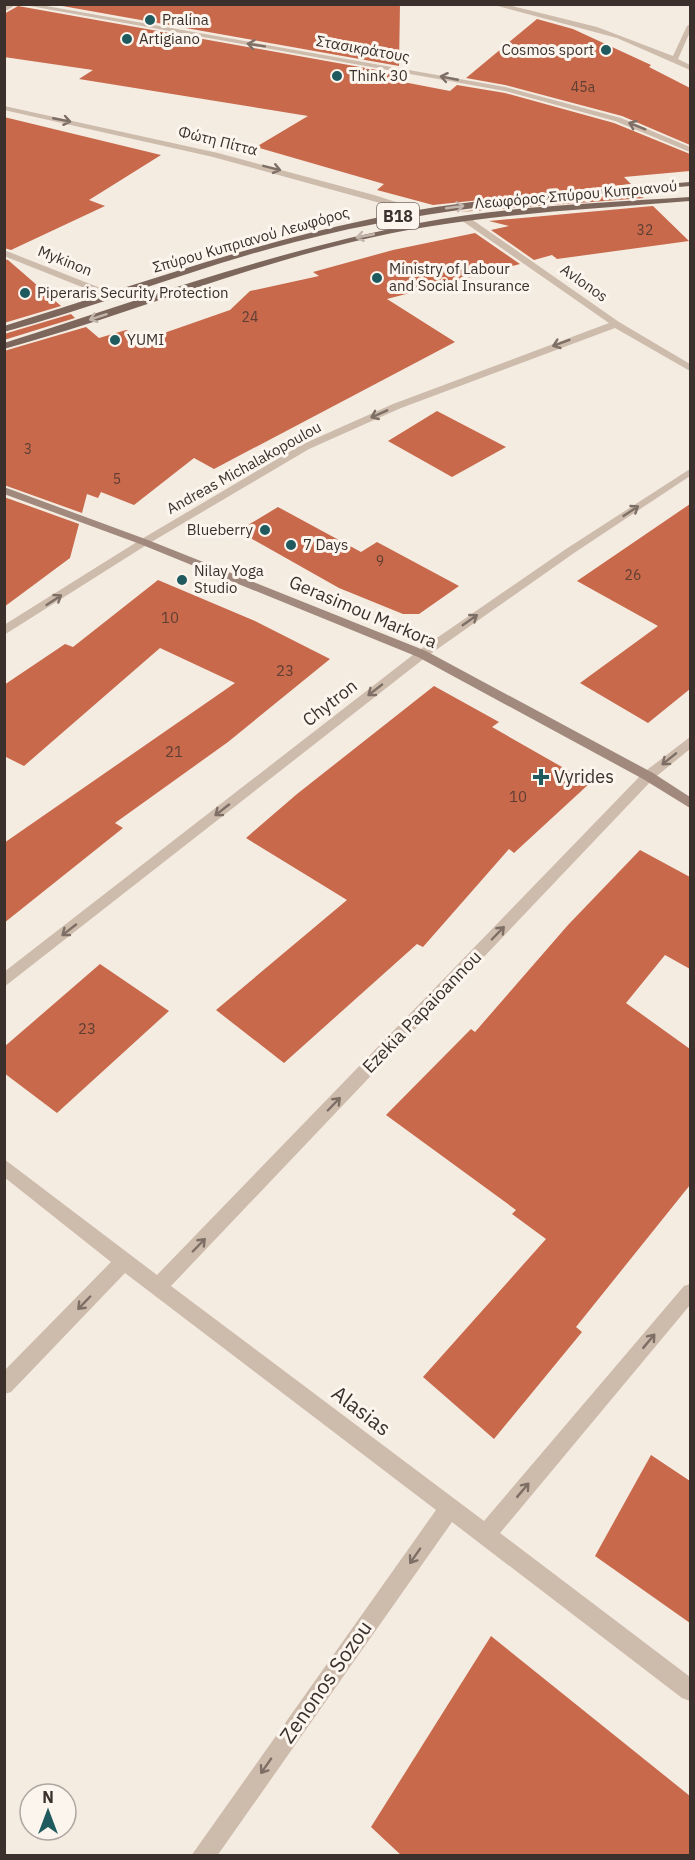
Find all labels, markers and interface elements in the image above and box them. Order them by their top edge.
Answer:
place label: Pralina [162,10,209,29]
marker: Pralina [143,13,157,27]
place label: Artigiano [139,29,200,48]
street label: Στασικράτους [315,31,411,66]
marker: Artigiano [120,32,134,46]
one-way arrow [247,40,267,51]
place label: Cosmos sport [501,40,594,59]
marker: Cosmos sport [599,43,613,57]
place label: Think 30 [349,66,408,85]
marker: Think 30 [330,69,344,83]
one-way arrow [439,72,459,83]
house number: 45a [571,78,596,96]
one-way arrow [52,115,71,126]
one-way arrow [628,120,647,131]
street label: Φώτη Πίττα [176,121,260,160]
one-way arrow [263,163,282,175]
street label: Λεωφόρος Σπύρου Κυπριανού [474,176,678,213]
one-way arrow [445,201,464,212]
street label: Σπύρου Κυπριανού Λεωφόρος [150,202,351,277]
road number: B18 [377,203,419,229]
house number: 32 [637,221,653,239]
one-way arrow [355,231,375,242]
street label: Mykinon [35,241,95,280]
place label: Ministry of Labour and Social Insurance [389,259,530,295]
street label: Avlonos [557,259,612,306]
marker: Ministry of Labour and Social Insurance [370,271,384,285]
place label: Piperaris Security Protection [37,283,229,302]
marker: Piperaris Security Protection [18,286,32,300]
house number: 24 [242,308,258,326]
one-way arrow [89,312,108,323]
place label: YUMI [127,330,164,349]
marker: YUMI [108,333,122,347]
one-way arrow [552,339,571,350]
one-way arrow [371,408,389,420]
street label: Andreas Michalakopoulou [163,417,325,518]
house number: 3 [24,440,32,458]
house number: 5 [113,470,121,488]
one-way arrow [622,505,639,517]
place label: Blueberry [187,520,254,539]
marker: Blueberry [258,523,272,537]
place label: 7 Days [303,535,348,554]
marker: 7 Days [284,538,298,552]
house number: 9 [376,552,384,570]
place label: Nilay Yoga Studio [194,561,264,597]
house number: 26 [625,566,641,584]
street label: Gerasimou Markora [286,570,441,653]
marker: Nilay Yoga Studio [175,573,189,587]
one-way arrow [45,593,62,605]
house number: 10 [161,608,179,627]
one-way arrow [461,614,477,626]
house number: 23 [276,661,294,680]
street label: Chytron [298,674,362,731]
one-way arrow [368,683,384,696]
house number: 21 [165,742,183,761]
one-way arrow [662,753,678,766]
place label: Vyrides [554,765,614,788]
marker: Vyrides [532,768,550,786]
house number: 10 [509,787,527,806]
one-way arrow [214,804,230,817]
one-way arrow [61,924,77,937]
one-way arrow [491,926,505,941]
street label: Ezekia Papaioannou [357,945,486,1078]
house number: 23 [78,1019,96,1038]
one-way arrow [326,1096,341,1111]
one-way arrow [191,1237,206,1252]
one-way arrow [76,1296,91,1311]
one-way arrow [642,1333,655,1349]
street label: Alasias [326,1379,397,1442]
one-way arrow [516,1482,529,1498]
one-way arrow [409,1547,421,1563]
street label: Zenonos Sozou [273,1615,378,1748]
one-way arrow [260,1758,272,1774]
north arrow [18,1782,78,1842]
text: N [42,1787,54,1807]

